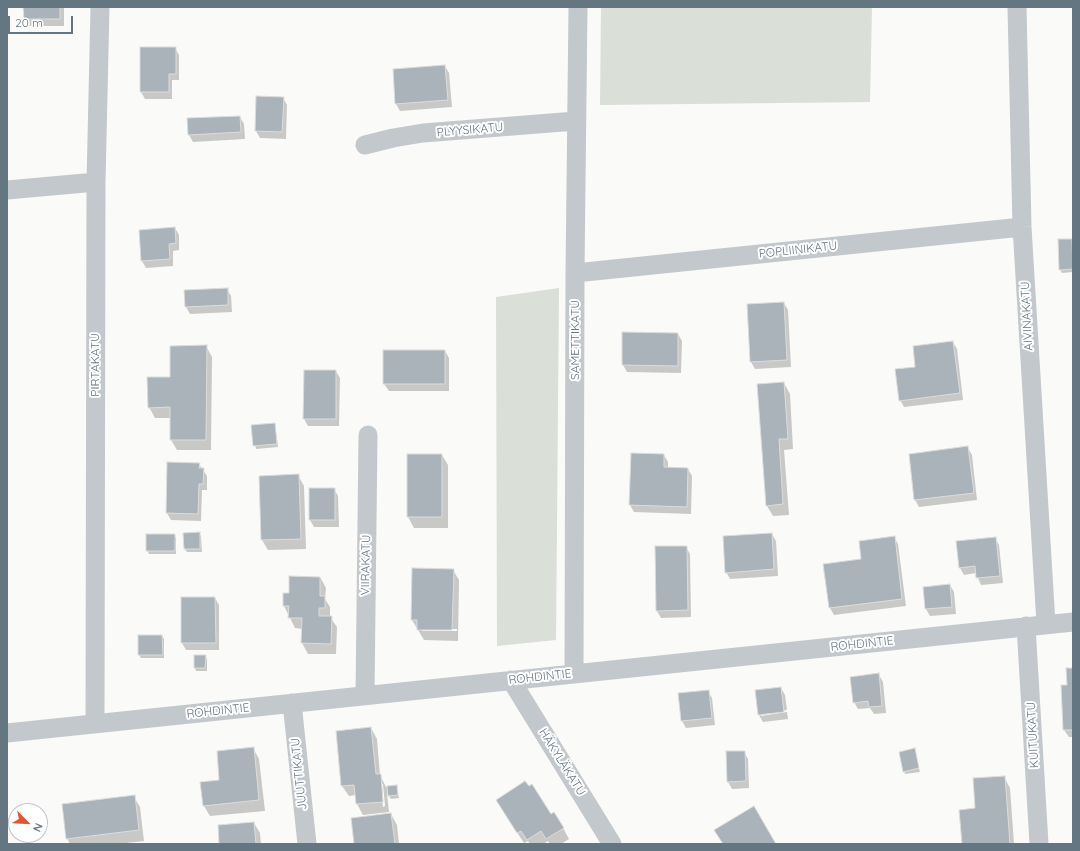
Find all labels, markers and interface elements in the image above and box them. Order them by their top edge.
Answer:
scale bar [10,8,75,34]
text: 20 m [15,15,43,30]
street label: PLYYSIKATU [436,120,504,140]
street label: POPLIINIKATU [758,239,838,261]
street label: AIVINAKATU [1018,281,1036,351]
street label: SAMETTIKATU [568,300,582,380]
street label: PIRTAKATU [88,333,102,397]
street label: VIIRAKATU [358,534,374,596]
street label: ROHDINTIE [830,634,894,654]
street label: ROHDINTIE [508,667,572,687]
street label: ROHDINTIE [186,701,250,721]
street label: KUITUKATU [1024,701,1042,769]
street label: HÄKYLÄKATU [536,726,588,798]
street label: JUUTTIKATU [288,737,310,811]
north arrow [8,803,48,843]
text: N [30,821,46,834]

